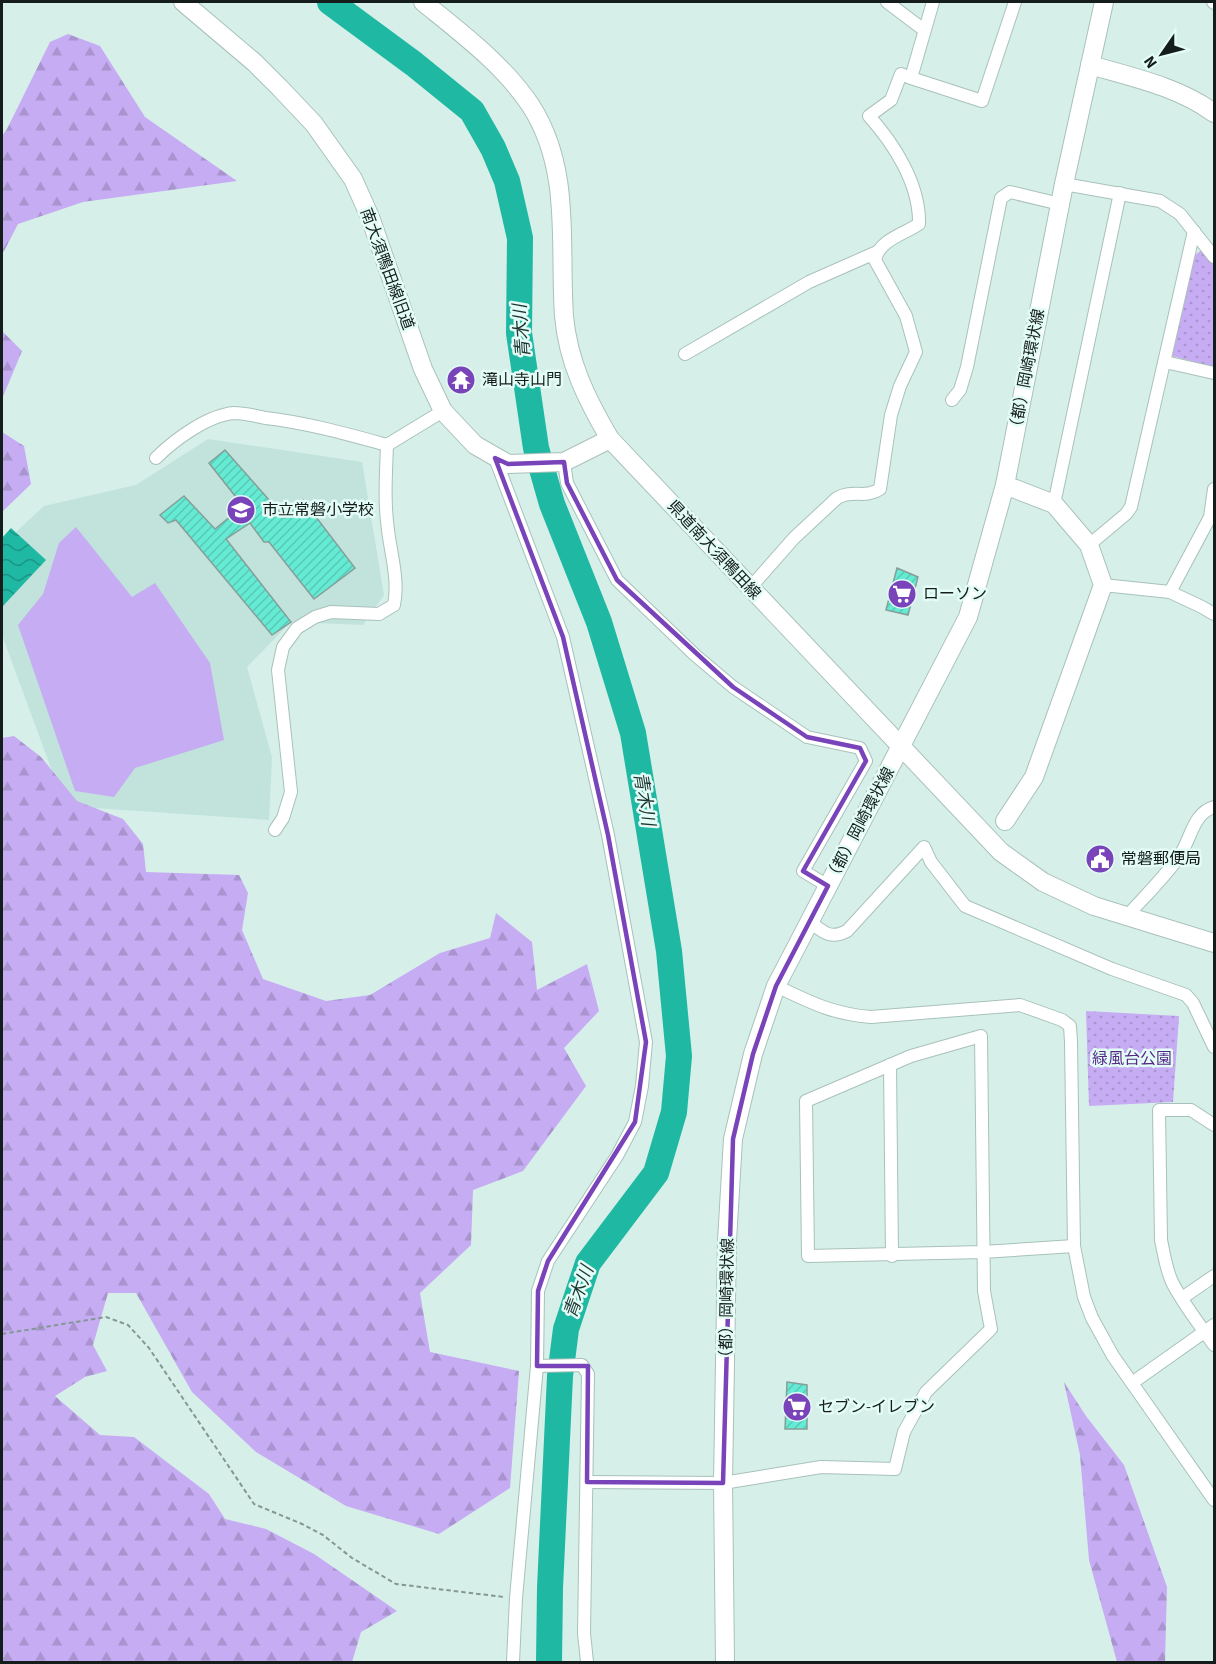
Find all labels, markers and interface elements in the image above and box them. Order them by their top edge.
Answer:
north arrow [1132,24,1192,84]
text: N [1138,51,1163,73]
street label: 南大須鴨田線旧道 [355,205,419,333]
water label: 青木川 [508,301,536,359]
street label: （都）岡崎環状線 [1004,307,1050,437]
temple icon: 滝山寺山門 [445,364,477,396]
place label: 滝山寺山門 [482,369,562,391]
school or university icon: 市立常磐小学校 [225,494,257,526]
street label: 県道南大須鴨田線 [662,496,766,604]
place label: 市立常磐小学校 [262,499,374,521]
supermarket icon: ローソン [886,578,918,610]
place label: ローソン [923,583,987,605]
street label: （都）岡崎環状線 [820,763,900,887]
water label: 青木川 [627,770,661,830]
public building icon: 常磐郵便局 [1084,843,1116,875]
place label: 常磐郵便局 [1121,848,1201,870]
park label: 緑風台公園 [1092,1048,1172,1070]
street label: （都）岡崎環状線 [715,1238,739,1366]
water label: 青木川 [558,1260,601,1322]
supermarket icon: セブン-イレブン [781,1391,813,1423]
place label: セブン-イレブン [818,1396,935,1418]

